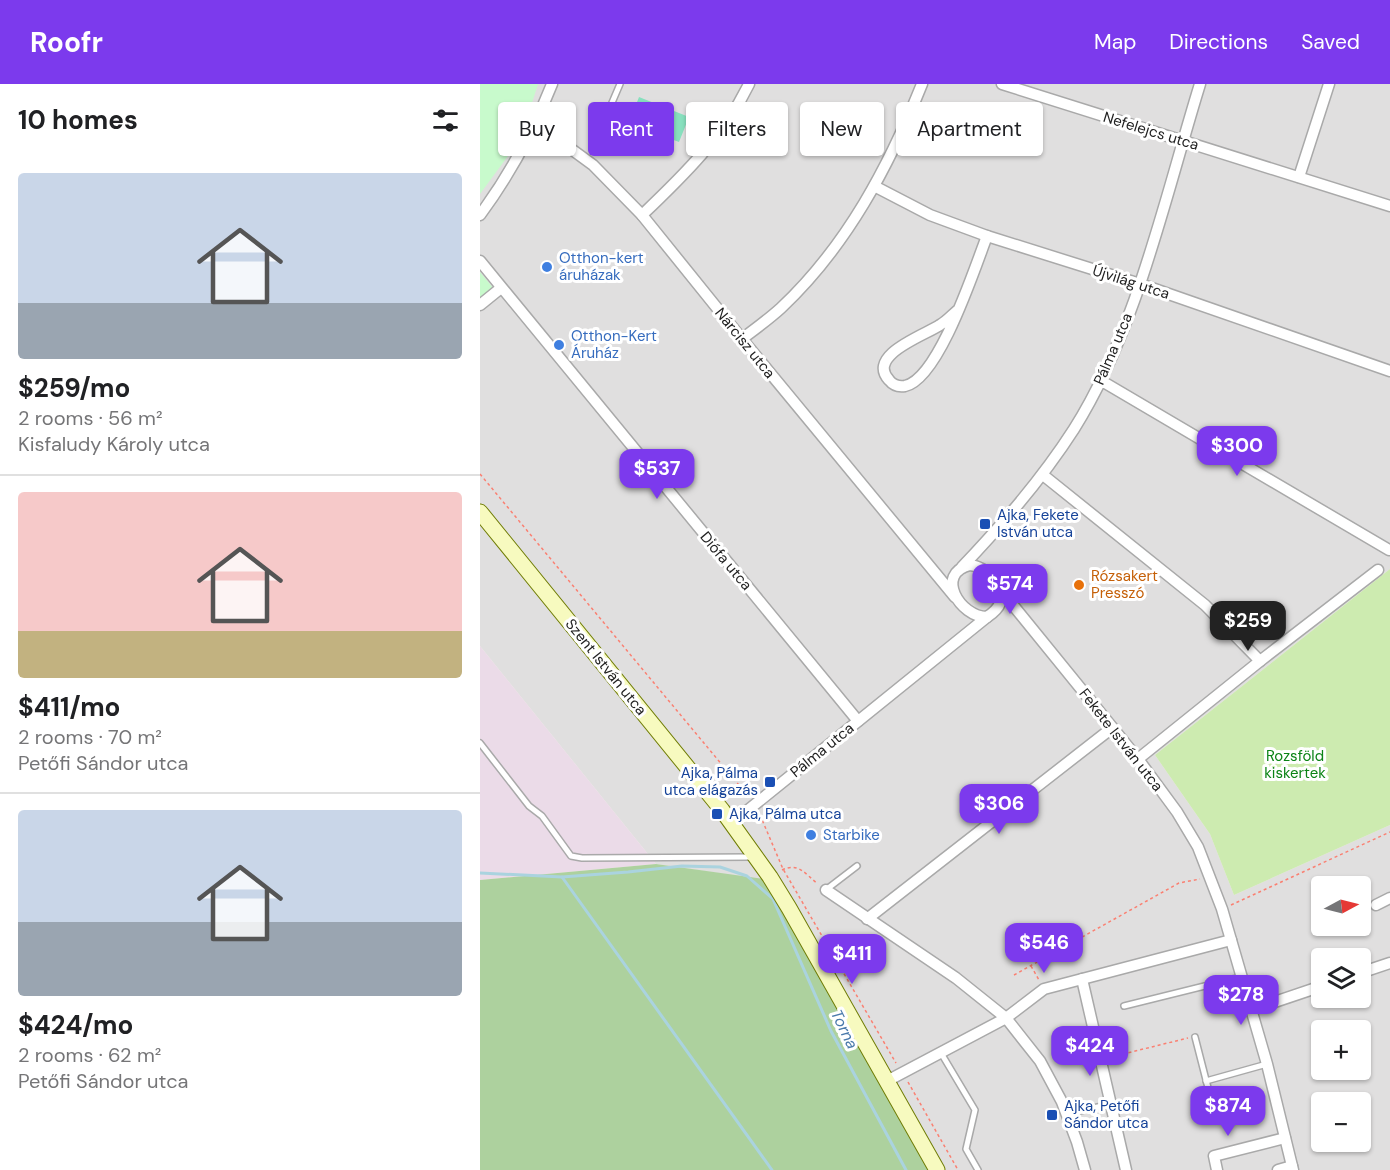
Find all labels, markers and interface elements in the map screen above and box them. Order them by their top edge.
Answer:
text: Roofr [30,24,103,61]
text: Map [1094,28,1136,56]
text: Directions [1169,28,1268,56]
text: Saved [1301,28,1360,56]
chip: Buy [498,102,576,156]
chip: Rent [588,102,674,156]
chip: Filters [686,102,788,156]
chip: New [800,102,884,156]
chip: Apartment [896,102,1043,156]
text: 10 homes [18,103,138,137]
icon: filters [429,104,462,137]
street label: Nefelejcs utca [1101,107,1201,155]
icon: home [186,212,294,320]
place label: Otthon-kert áruházak [559,248,644,285]
marker: Otthon-kert áruházak [540,260,554,274]
street label: Újvilág utca [1090,260,1172,304]
street label: Nárcisz utca [710,304,780,382]
street label: Pálma utca [1089,310,1137,388]
place label: Otthon-Kert Áruház [571,326,657,363]
marker: Otthon-Kert Áruház [552,338,566,352]
text: $259/mo [18,371,130,405]
text: 2 rooms · 56 m² [18,405,163,431]
pin: $300 [1201,426,1273,477]
text: Kisfaludy Károly utca [18,431,210,457]
text: $300 [1211,432,1263,458]
pin: $537 [621,449,693,500]
text: $537 [633,455,681,481]
place label: Ajka, Fekete István utca [997,505,1079,542]
marker: Ajka, Fekete István utca [978,517,992,531]
street label: Diófa utca [696,527,756,595]
icon: home [186,531,294,639]
pin: $574 [974,564,1046,615]
place label: Rózsakert Presszó [1091,566,1158,603]
text: $574 [986,570,1034,596]
marker: Rózsakert Presszó [1072,578,1086,592]
pin: $259 [1212,601,1284,652]
text: $259 [1224,607,1272,633]
street label: Szent István utca [561,615,651,719]
street label: Fekete István utca [1074,684,1168,796]
text: $411/mo [18,690,120,724]
street label: Pálma utca [786,718,858,782]
text: 2 rooms · 70 m² [18,724,162,750]
park label: Rozsföld kiskertek [1264,746,1326,783]
text: Petőfi Sándor utca [18,750,188,776]
place label: Ajka, Pálma utca elágazás [664,763,758,800]
marker: Ajka, Pálma utca elágazás [763,775,777,789]
pin: $306 [963,784,1035,835]
text: $306 [974,790,1024,816]
place label: Ajka, Pálma utca [729,804,841,824]
marker: Ajka, Pálma utca [710,807,724,821]
place label: Starbike [823,825,880,845]
marker: Starbike [804,828,818,842]
icon: home [186,849,294,957]
north arrow [1311,876,1371,936]
map controls [1311,876,1371,1152]
pin: $546 [1008,923,1080,974]
text: $546 [1019,929,1069,955]
pin: $411 [816,934,888,985]
text: $411 [832,940,872,966]
button: layers [1311,948,1371,1008]
pin: $278 [1205,975,1277,1026]
text: $278 [1218,981,1264,1007]
water label: Torna [826,1006,863,1053]
text: $424/mo [18,1008,133,1042]
button: + [1311,1020,1371,1080]
pin: $424 [1054,1026,1126,1077]
text: $424 [1065,1032,1115,1058]
text: 2 rooms · 62 m² [18,1042,161,1068]
text: Petőfi Sándor utca [18,1068,188,1094]
pin: $874 [1192,1086,1264,1137]
text: $874 [1204,1092,1252,1118]
button: − [1311,1092,1371,1152]
place label: Ajka, Petőfi Sándor utca [1064,1096,1148,1133]
marker: Ajka, Petőfi Sándor utca [1045,1108,1059,1122]

